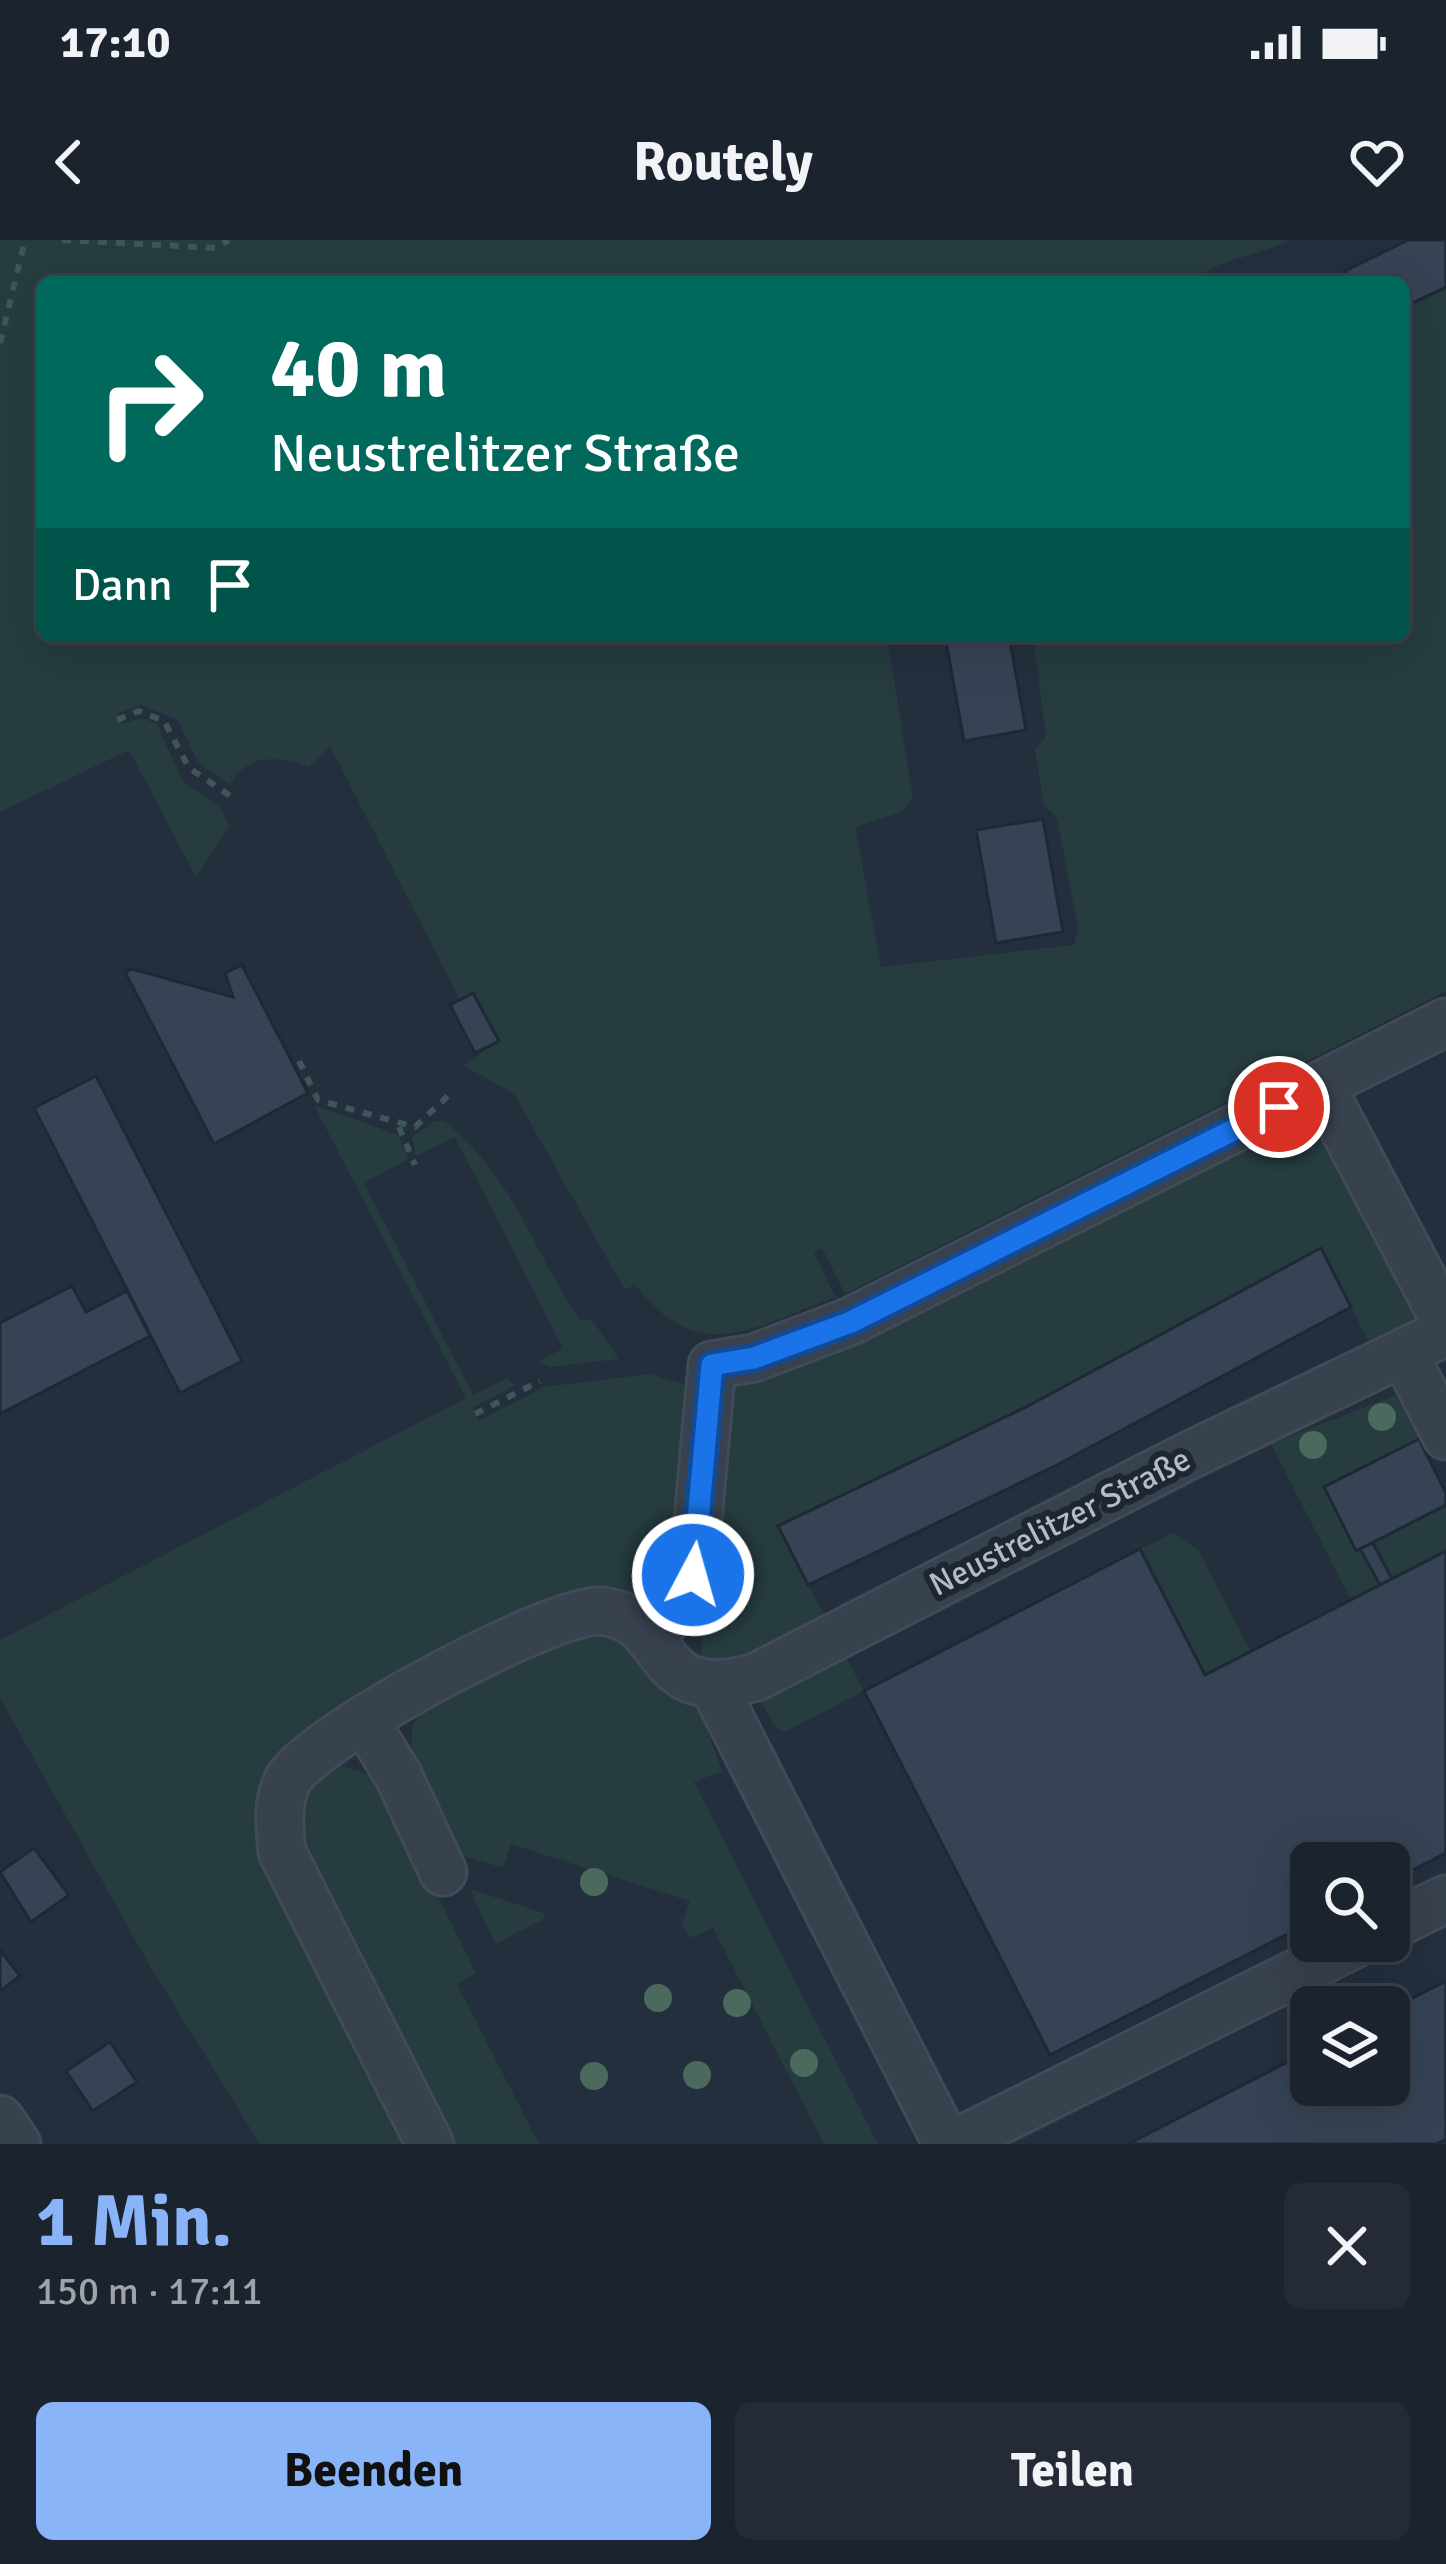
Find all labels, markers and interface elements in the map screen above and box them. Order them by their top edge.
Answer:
text: 17:10 [60,15,170,70]
icon: back [36,129,102,195]
text: Routely [633,129,813,196]
icon: heart [1344,129,1410,195]
text: 40 m [270,317,447,421]
icon: right [72,324,228,480]
text: Neustrelitzer Straße [270,420,740,487]
icon: arrive [197,552,263,618]
text: Dann [72,558,173,613]
pin [1228,1056,1330,1158]
icon: arrive [1246,1074,1312,1140]
street label: Neustrelitzer Straße [923,1439,1197,1605]
position arrow [630,1512,756,1638]
map controls [1290,1842,1410,2106]
button: search [1290,1842,1410,1962]
button: layers [1290,1986,1410,2106]
text: 1 Min. [36,2177,232,2266]
button: close [1284,2183,1410,2309]
text: 150 m · 17:11 [36,2267,263,2315]
button: Beenden [36,2402,711,2540]
button: Teilen [735,2402,1410,2540]

